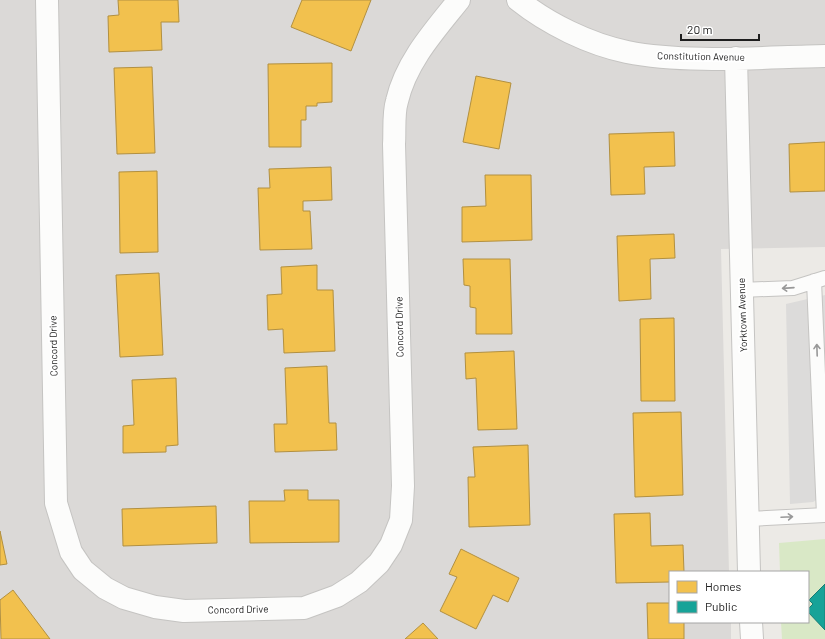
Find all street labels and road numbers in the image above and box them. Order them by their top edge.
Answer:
street label: Constitution Avenue [657,49,745,63]
street label: Yorktown Avenue [735,278,749,352]
street label: Concord Drive [392,297,406,357]
street label: Concord Drive [46,316,60,376]
street label: Concord Drive [208,602,268,616]

